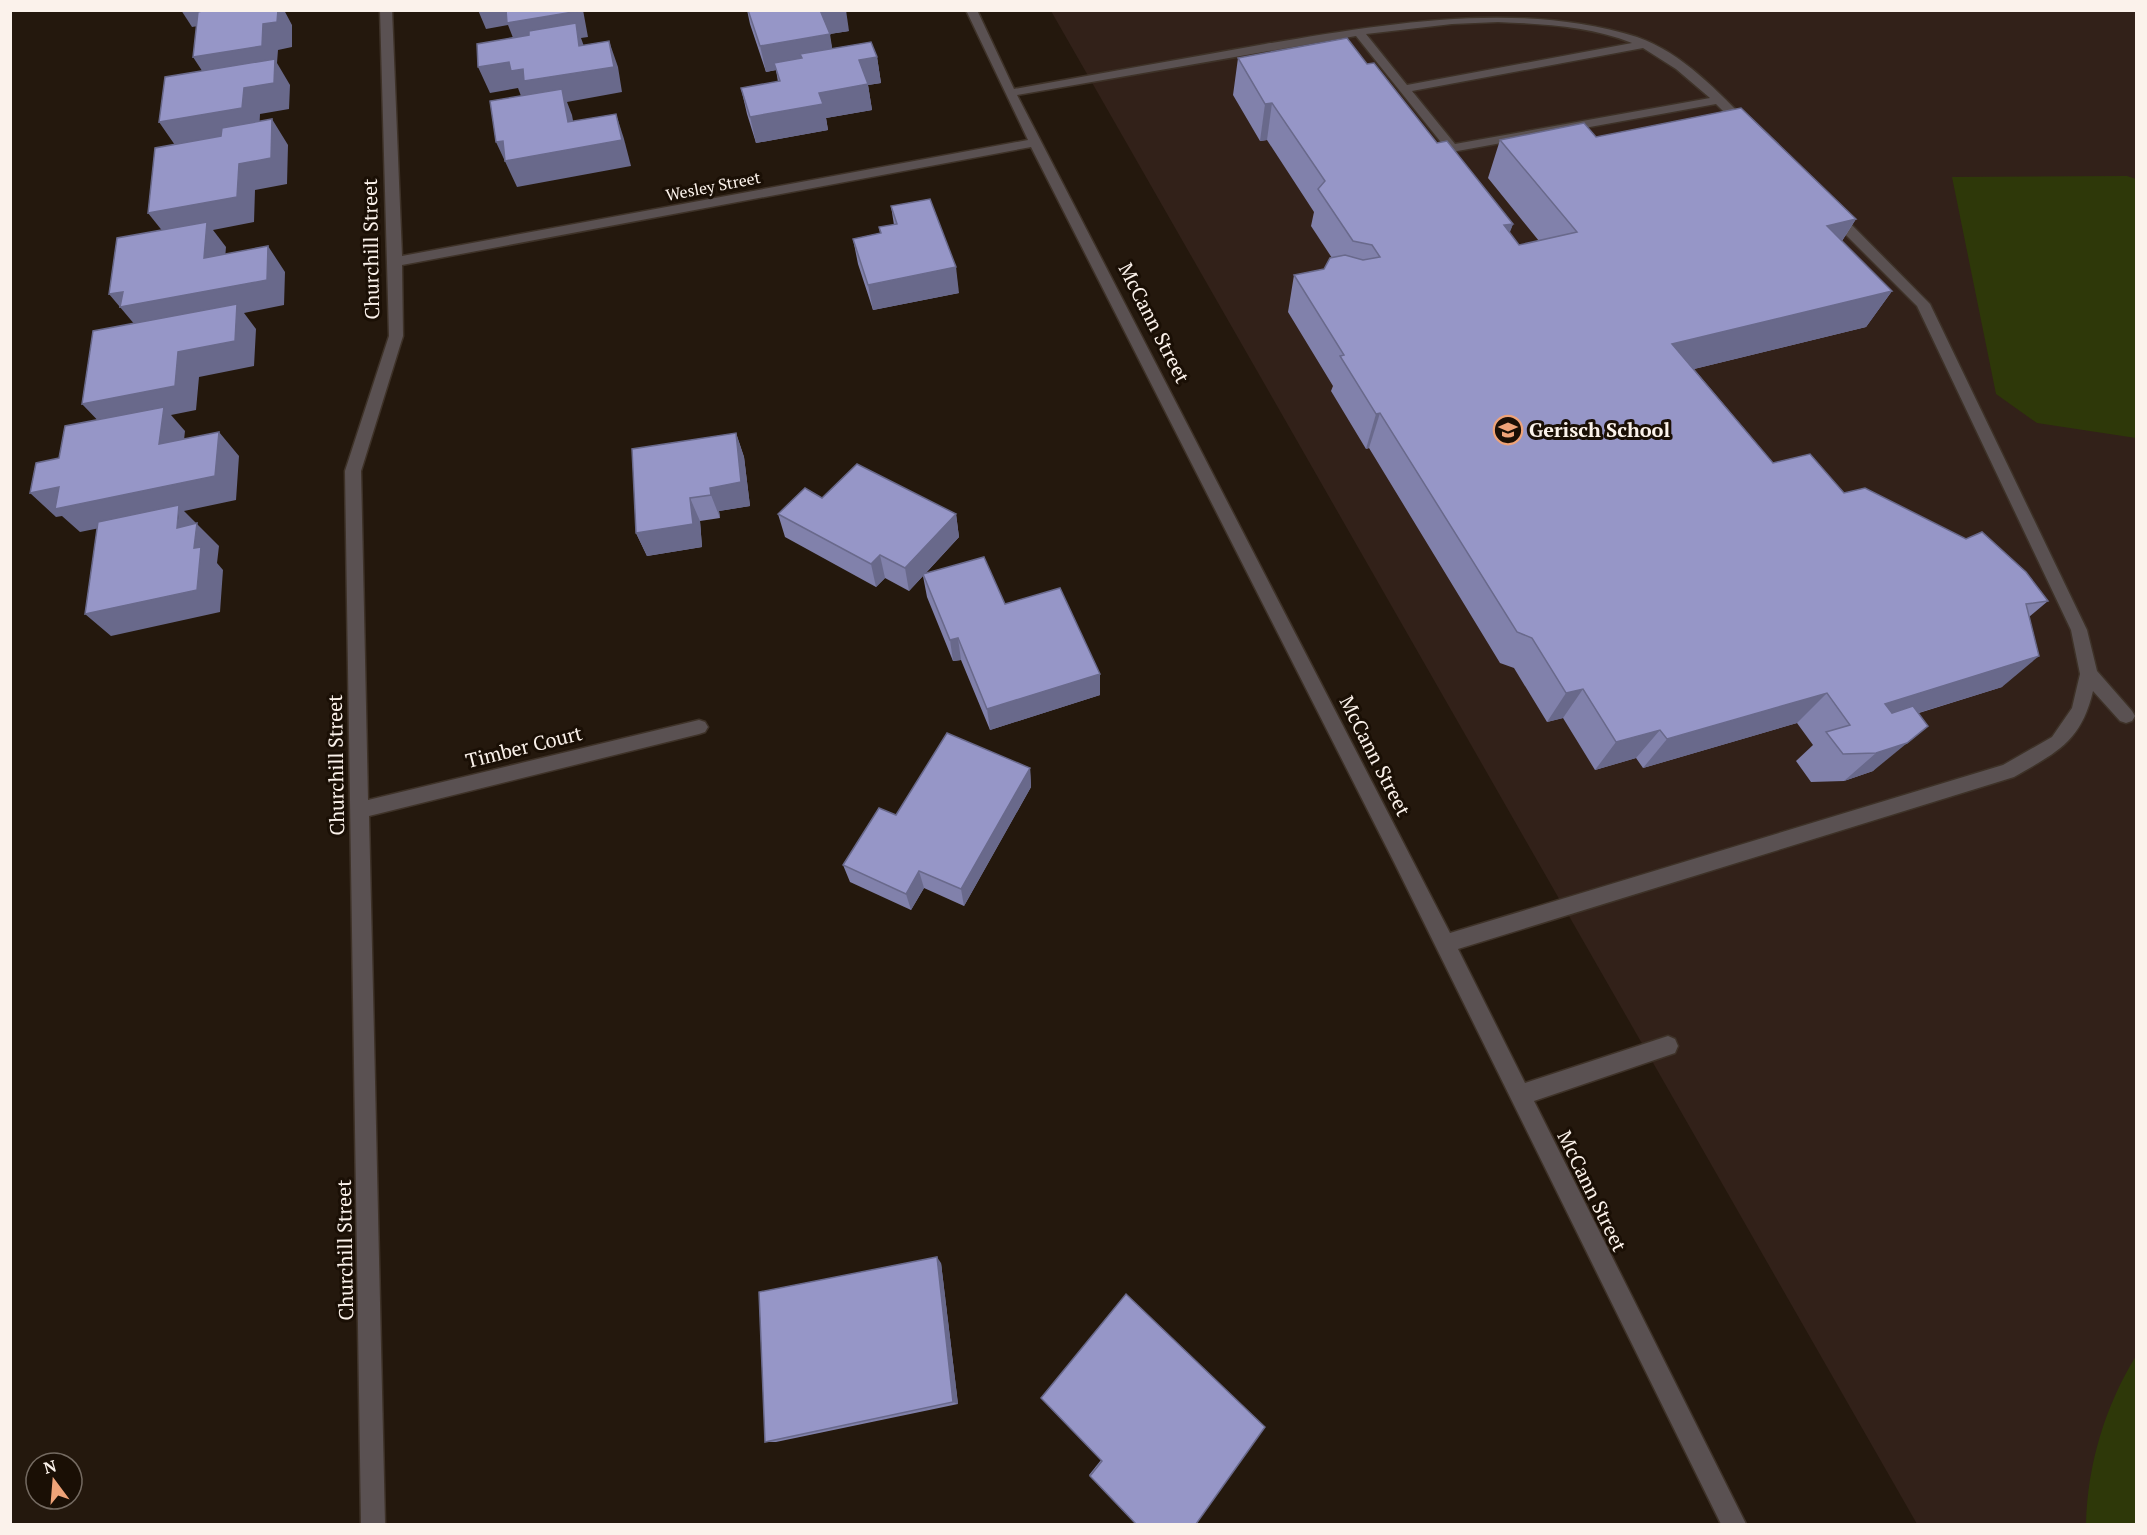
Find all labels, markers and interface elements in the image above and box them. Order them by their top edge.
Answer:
street label: Wesley Street [664,166,762,206]
street label: Churchill Street [356,178,385,320]
street label: McCann Street [1113,258,1197,388]
school or university icon: Gerisch School [1492,414,1524,446]
place label: Gerisch School [1529,416,1670,443]
street label: McCann Street [1334,691,1418,821]
street label: Churchill Street [321,694,350,836]
street label: Timber Court [463,719,586,774]
street label: McCann Street [1551,1126,1634,1256]
street label: Churchill Street [330,1179,359,1321]
north arrow [24,1451,84,1511]
text: N [41,1454,59,1479]

